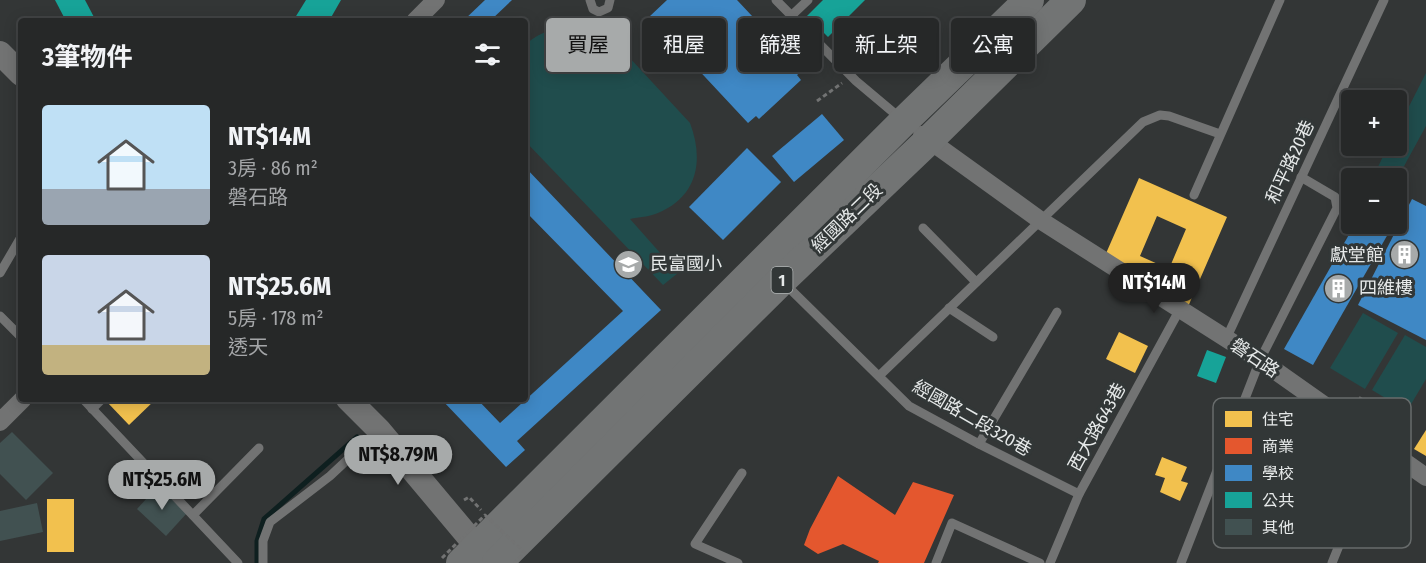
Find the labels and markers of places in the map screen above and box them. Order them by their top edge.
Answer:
building icon: 獻堂館 [1389,239,1421,271]
place label: 獻堂館 [1330,244,1384,266]
school or university icon: 民富國小 [613,248,645,280]
place label: 民富國小 [650,253,722,275]
pin: NT$14M [1105,263,1203,314]
building icon: 四維樓 [1322,272,1354,304]
place label: 四維樓 [1359,277,1413,299]
pin: NT$8.79M [336,435,460,486]
pin: NT$25.6M [100,460,224,511]

